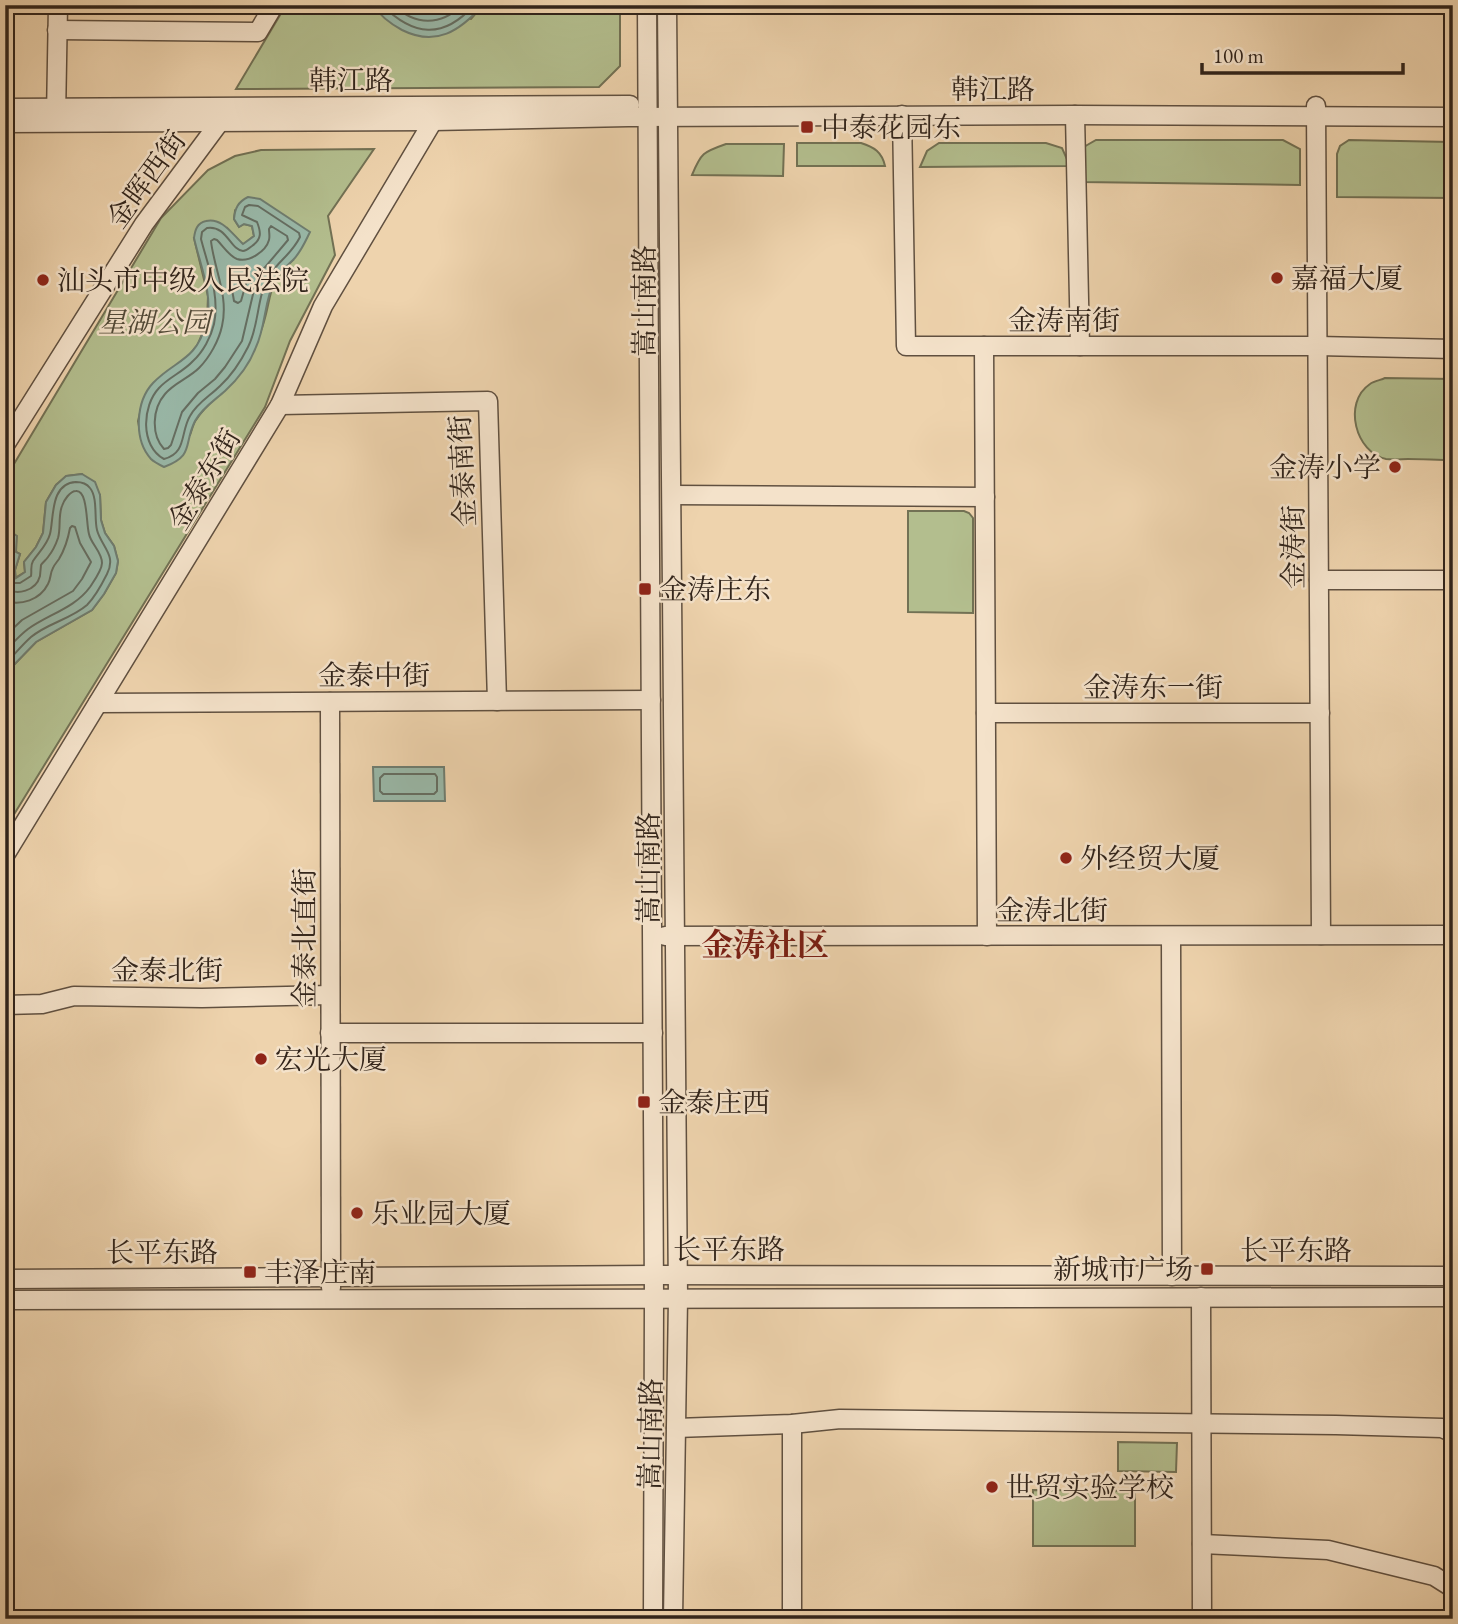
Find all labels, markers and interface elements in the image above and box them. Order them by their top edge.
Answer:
scale bar [1202,32,1404,76]
text: 100 m [1213,42,1264,69]
street label: 韩江路 [309,62,393,98]
street label: 韩江路 [951,71,1035,107]
place label: 中泰花园东 [821,109,961,145]
marker: 中泰花园东 [799,119,815,135]
street label: 金晖西街 [99,123,193,235]
street label: 嵩山南路 [626,245,662,357]
place label: 嘉福大厦 [1291,260,1403,296]
place label: 汕头市中级人民法院 [57,262,309,298]
marker: 嘉福大厦 [1269,270,1285,286]
marker: 汕头市中级人民法院 [35,272,51,288]
street label: 金涛南街 [1008,302,1120,338]
park label: 星湖公园 [98,304,214,340]
street label: 金泰南街 [441,414,483,528]
street label: 金泰东街 [160,422,248,536]
place label: 金涛小学 [1269,449,1381,485]
marker: 金涛小学 [1387,459,1403,475]
street label: 金涛街 [1275,505,1311,589]
place label: 金涛庄东 [659,571,771,607]
marker: 金涛庄东 [637,581,653,597]
street label: 金泰中街 [318,657,430,693]
street label: 金涛东一街 [1083,669,1223,705]
street label: 嵩山南路 [630,812,666,924]
place label: 外经贸大厦 [1080,840,1220,876]
marker: 外经贸大厦 [1058,850,1074,866]
street label: 金泰北直街 [286,868,322,1008]
street label: 金涛北街 [996,892,1108,928]
district label: 金涛社区 [701,924,829,966]
street label: 金泰北街 [111,952,223,988]
place label: 宏光大厦 [275,1041,387,1077]
marker: 宏光大厦 [253,1051,269,1067]
place label: 金泰庄西 [658,1084,770,1120]
marker: 金泰庄西 [636,1094,652,1110]
place label: 乐业园大厦 [371,1195,511,1231]
marker: 乐业园大厦 [349,1205,365,1221]
street label: 长平东路 [673,1231,785,1267]
street label: 长平东路 [1240,1232,1352,1268]
street label: 长平东路 [106,1234,218,1270]
place label: 新城市广场 [1053,1251,1193,1287]
place label: 丰泽庄南 [264,1254,376,1290]
marker: 新城市广场 [1199,1261,1215,1277]
marker: 丰泽庄南 [242,1264,258,1280]
street label: 嵩山南路 [631,1378,669,1490]
place label: 世贸实验学校 [1006,1469,1174,1505]
marker: 世贸实验学校 [984,1479,1000,1495]

